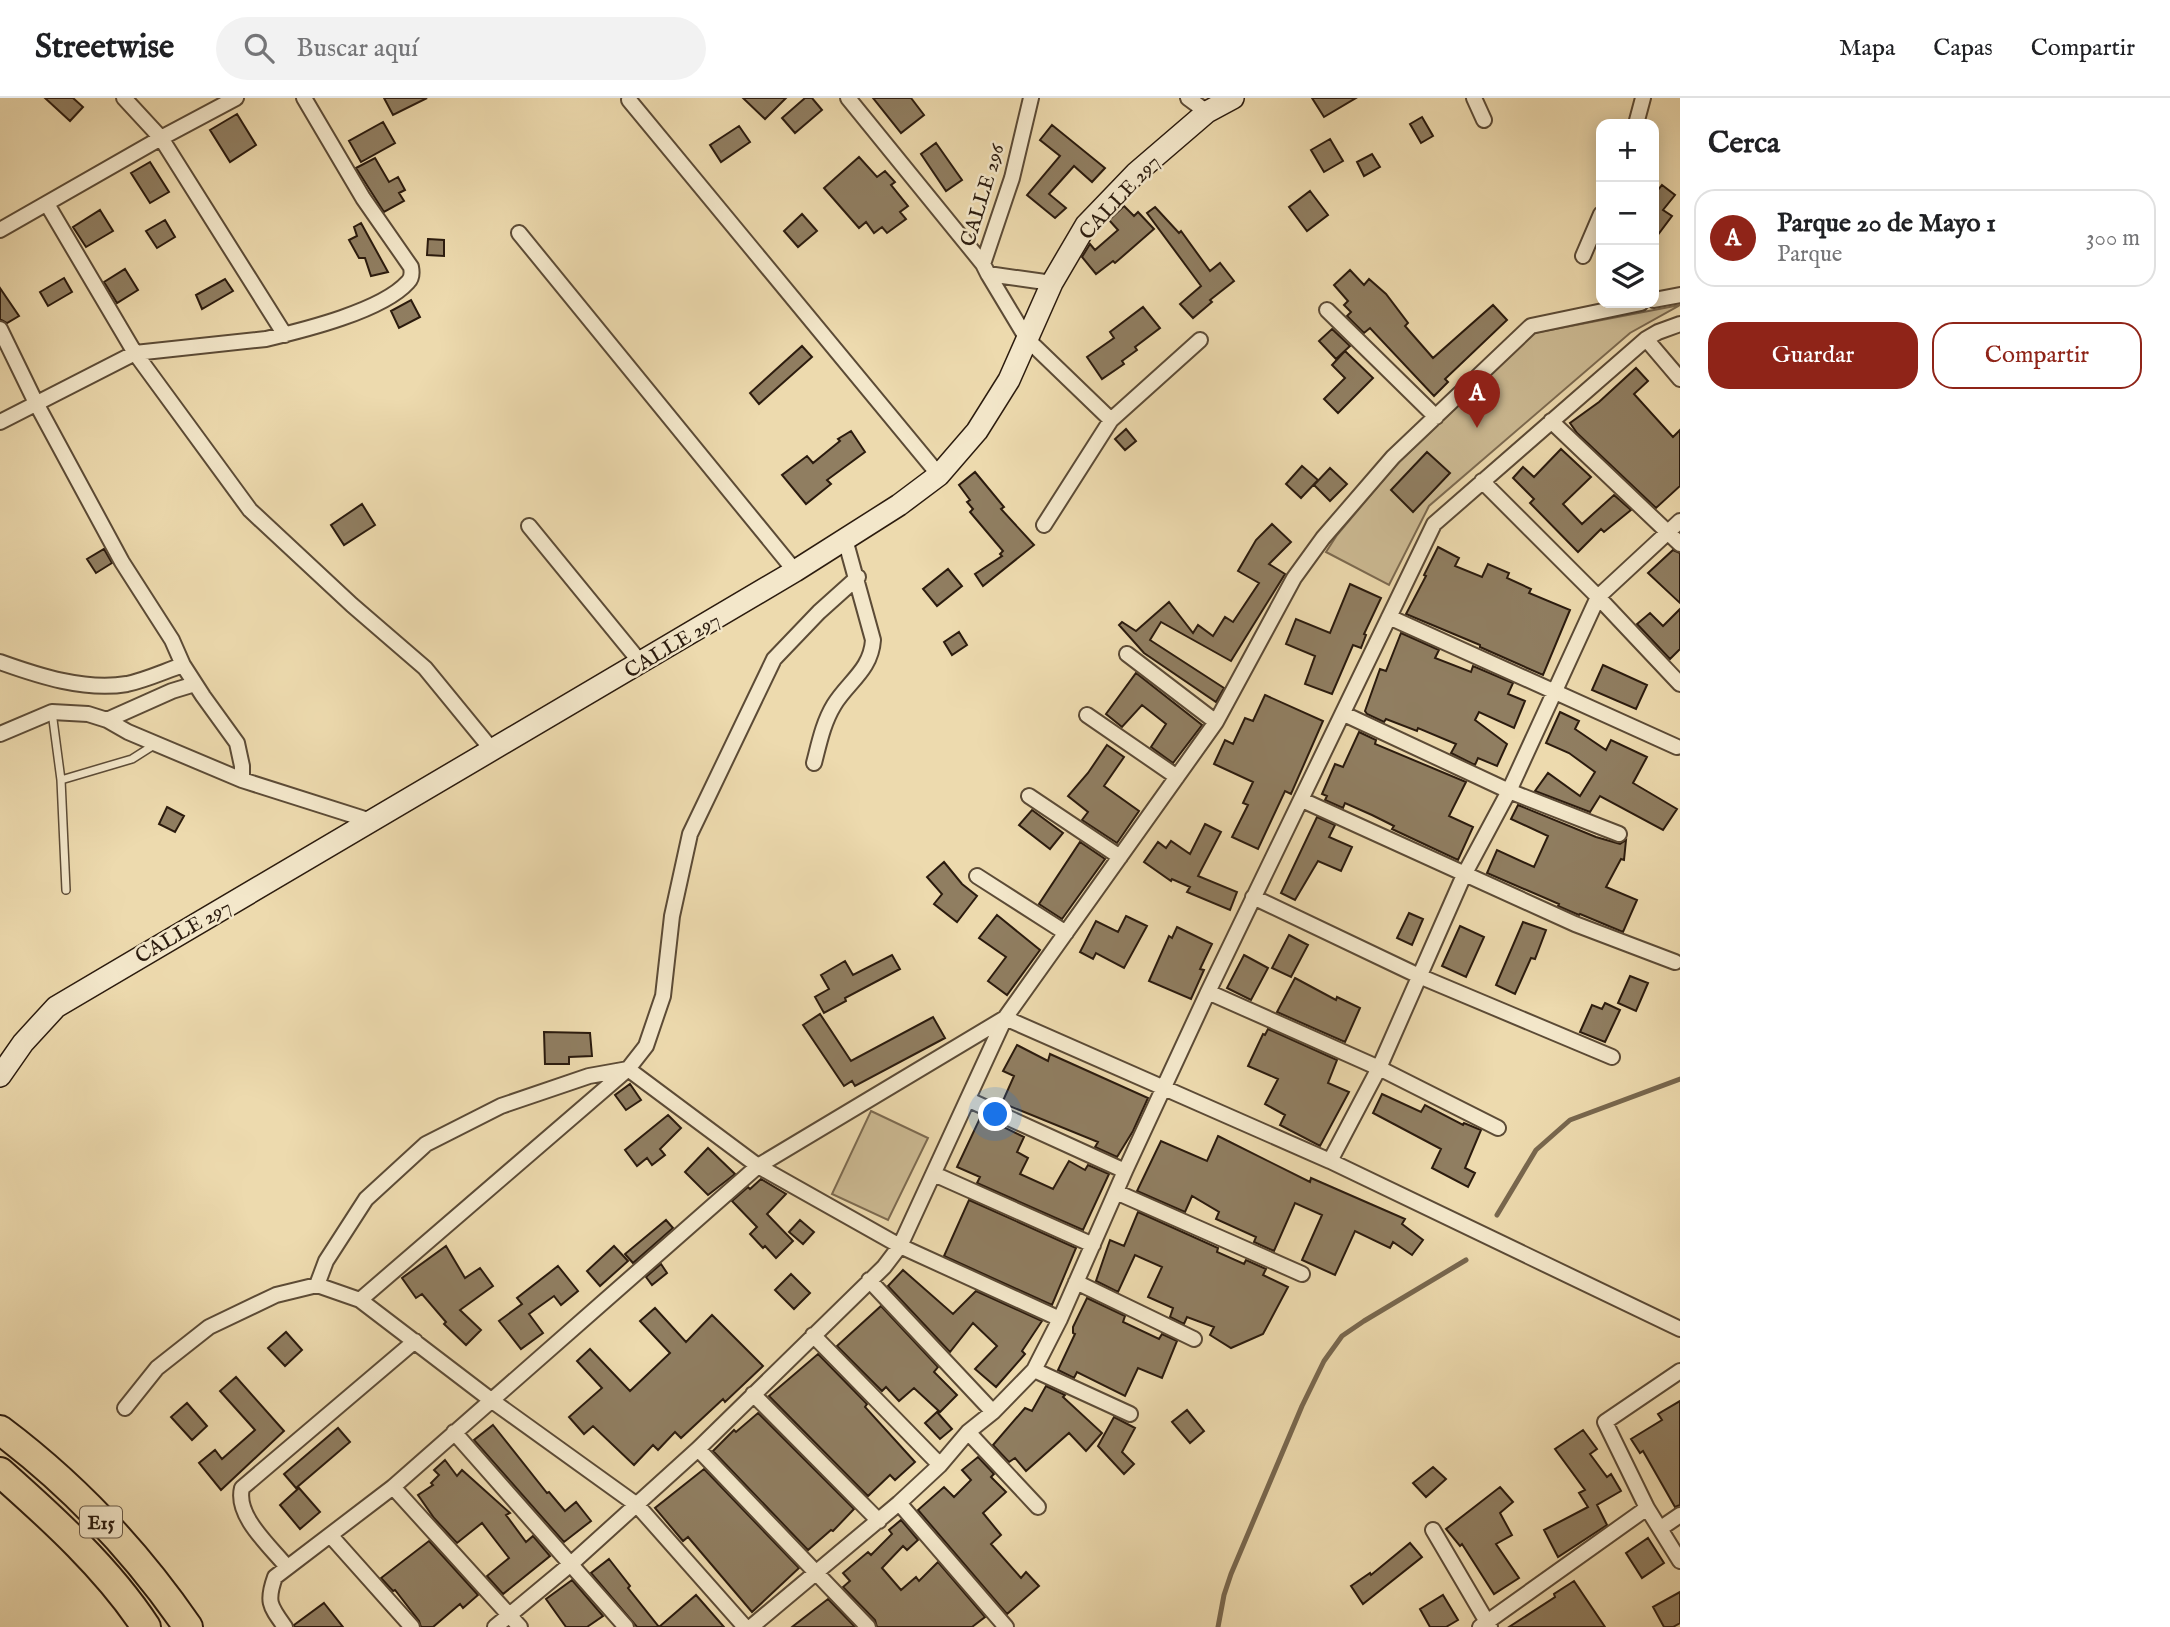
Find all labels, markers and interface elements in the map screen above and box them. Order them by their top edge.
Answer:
search box [216,17,706,80]
text: Streetwise [35,27,174,69]
icon: search [240,29,278,67]
text: Buscar aquí [296,32,418,65]
text: Mapa [1839,33,1895,64]
text: Capas [1933,33,1993,64]
text: Compartir [2031,33,2135,64]
map controls [1596,119,1659,308]
button: + [1596,119,1659,182]
text: Cerca [1708,125,1780,163]
street label: CALLE 296 [955,140,1012,250]
street label: CALLE 297 [1074,150,1166,246]
button: − [1596,182,1659,245]
text: Parque 20 de Mayo 1 [1777,207,1996,240]
text: A [1725,224,1741,253]
text: 300 m [2086,224,2140,253]
text: Parque [1777,240,1842,269]
button: layers [1596,245,1659,308]
button: Guardar [1708,322,1918,389]
button: Compartir [1932,322,2142,389]
pin: A [1454,370,1500,428]
street label: CALLE 297 [620,607,726,685]
street label: CALLE 297 [131,894,237,971]
your location [978,1097,1012,1131]
road number: E15 [80,1506,122,1538]

